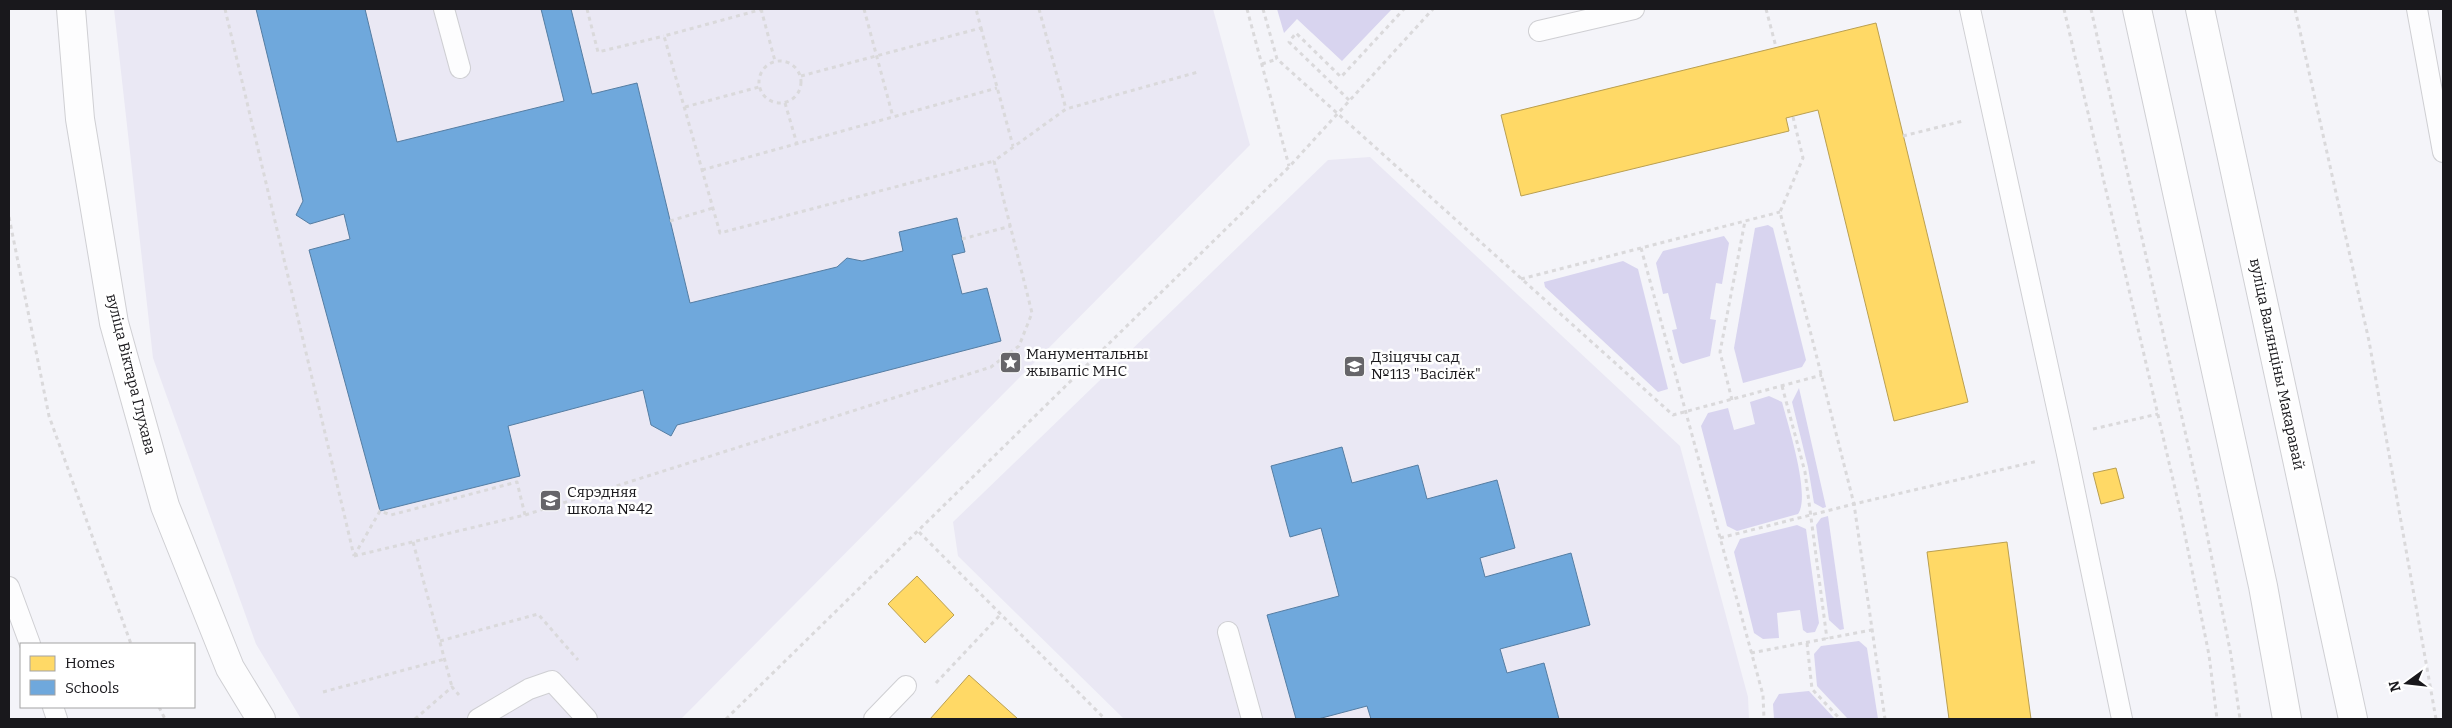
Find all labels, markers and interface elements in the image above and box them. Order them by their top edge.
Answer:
street label: вуліца Валянціны Макаравай [2246,257,2308,472]
street label: вуліца Віктара Глухава [102,292,160,456]
place label: Манументальны жывапіс МНС [1026,345,1148,380]
place label: Дзіцячы сад №113 "Васілёк" [1371,348,1481,383]
place icon: Манументальны жывапіс МНС [998,351,1022,375]
school or university icon: Дзіцячы сад №113 "Васілёк" [1343,354,1367,378]
place label: Сярэдняя школа №42 [567,483,653,518]
school or university icon: Сярэдняя школа №42 [539,489,563,513]
legend [20,643,195,708]
text: Homes [65,654,115,672]
north arrow [2382,658,2432,708]
text: Schools [65,679,119,697]
text: N [2385,679,2405,694]

